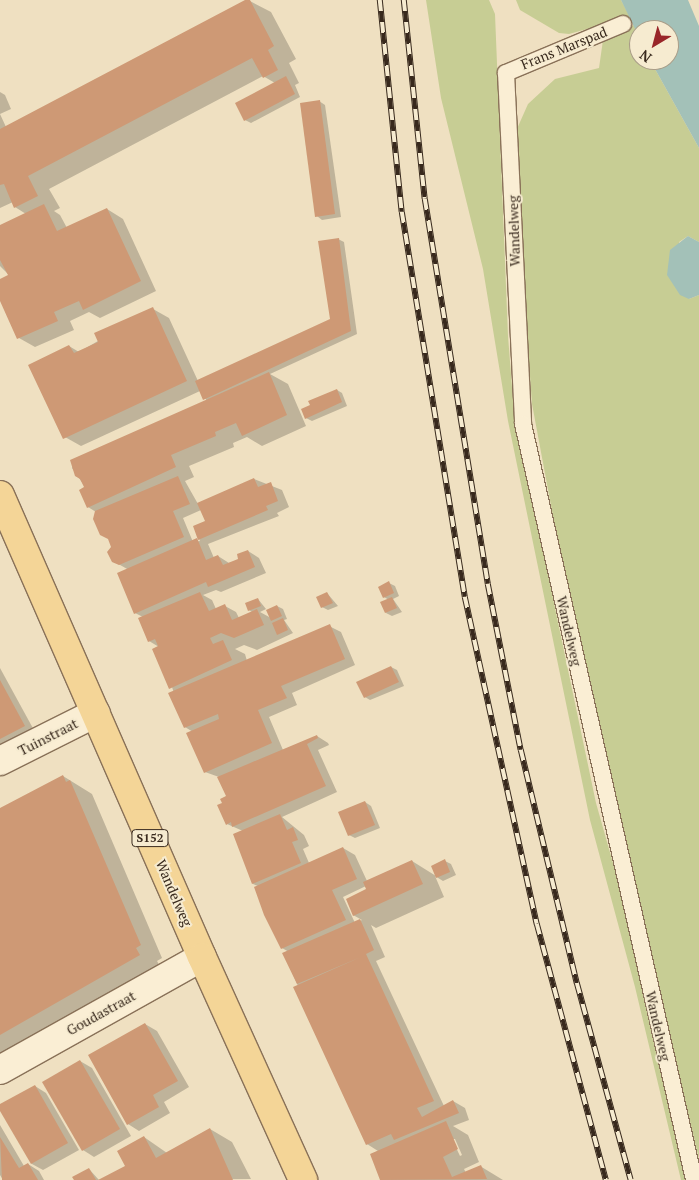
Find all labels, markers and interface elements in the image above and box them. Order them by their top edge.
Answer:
north arrow [629,20,679,70]
street label: Frans Marspad [519,23,609,73]
text: N [635,46,655,67]
street label: Wandelweg [504,195,524,267]
street label: Wandelweg [553,595,585,667]
street label: Tuinstraat [15,715,81,759]
road number: S152 [131,828,169,848]
street label: Wandelweg [152,857,196,929]
street label: Goudastraat [64,987,138,1039]
street label: Wandelweg [642,990,674,1062]

